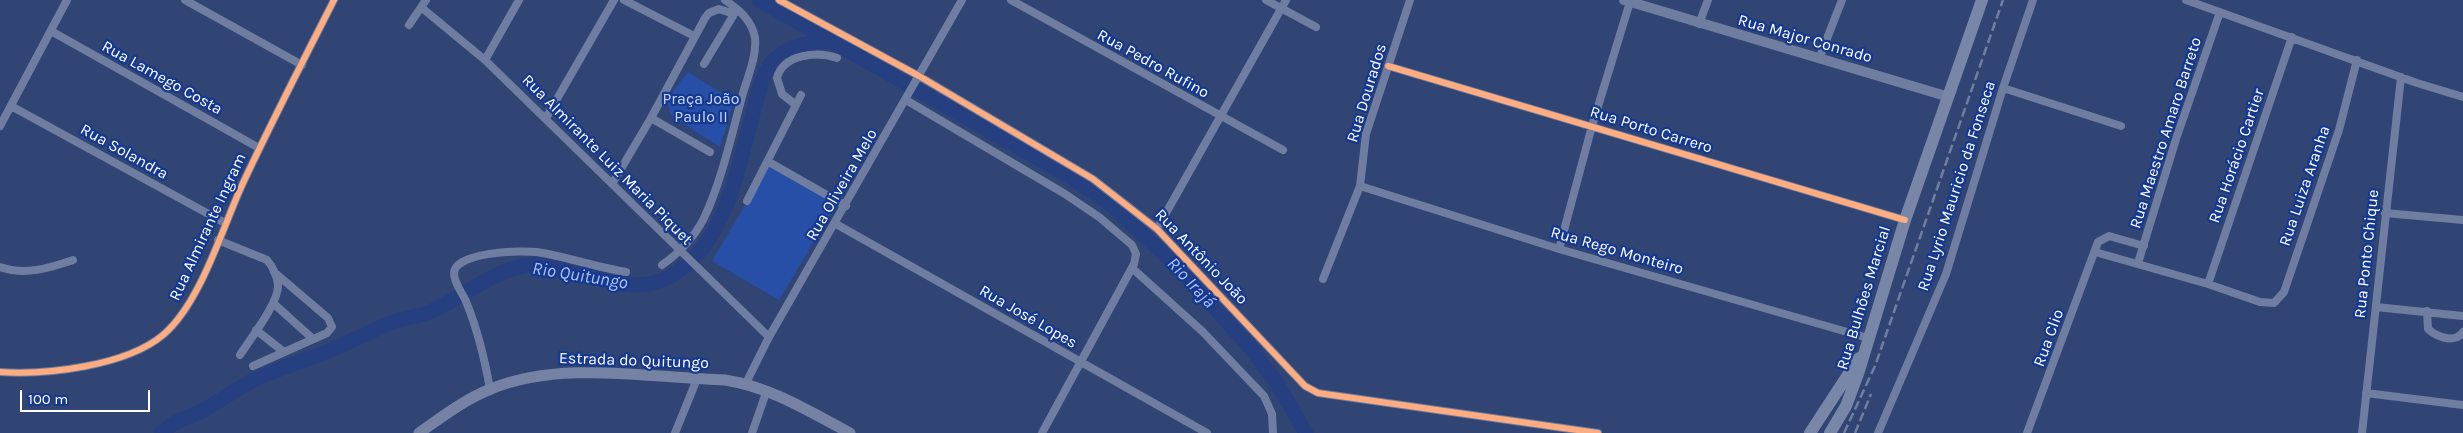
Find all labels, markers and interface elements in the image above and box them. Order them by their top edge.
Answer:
street label: Rua Major Conrado [1736,11,1874,67]
street label: Rua Pedro Rufino [1094,25,1212,103]
street label: Rua Maestro Amaro Barreto [2126,35,2206,231]
street label: Rua Lamego Costa [98,37,226,119]
street label: Rua Dourados [1343,41,1391,145]
street label: Rua Almirante Luiz Maria Piquet [518,71,696,249]
street label: Rua Lyrio Mauricio da Fonseca [1914,78,2000,294]
street label: Rua Horácio Cartier [2205,86,2269,226]
park label: Praça João Paulo II [662,89,740,127]
street label: Rua Porto Carrero [1587,102,1715,158]
street label: Rua Solandra [77,120,171,184]
street label: Rua Luiza Aranha [2275,123,2335,249]
street label: Rua Oliveira Melo [802,126,882,244]
street label: Rua Almirante Ingram [165,150,251,304]
street label: Rua Ponto Chique [2351,189,2383,319]
street label: Rua Antônio João [1151,205,1251,309]
street label: Rua Rego Monteiro [1548,223,1686,279]
street label: Rua Bulhões Marcial [1833,224,1895,372]
water label: Rio Irajá [1162,253,1220,313]
water label: Rio Quitungo [531,258,629,294]
street label: Rua José Lopes [976,281,1080,353]
street label: Rua Clio [2030,307,2068,369]
street label: Estrada do Quitungo [559,349,709,373]
scale bar [22,380,152,412]
text: 100 m [28,390,68,408]

